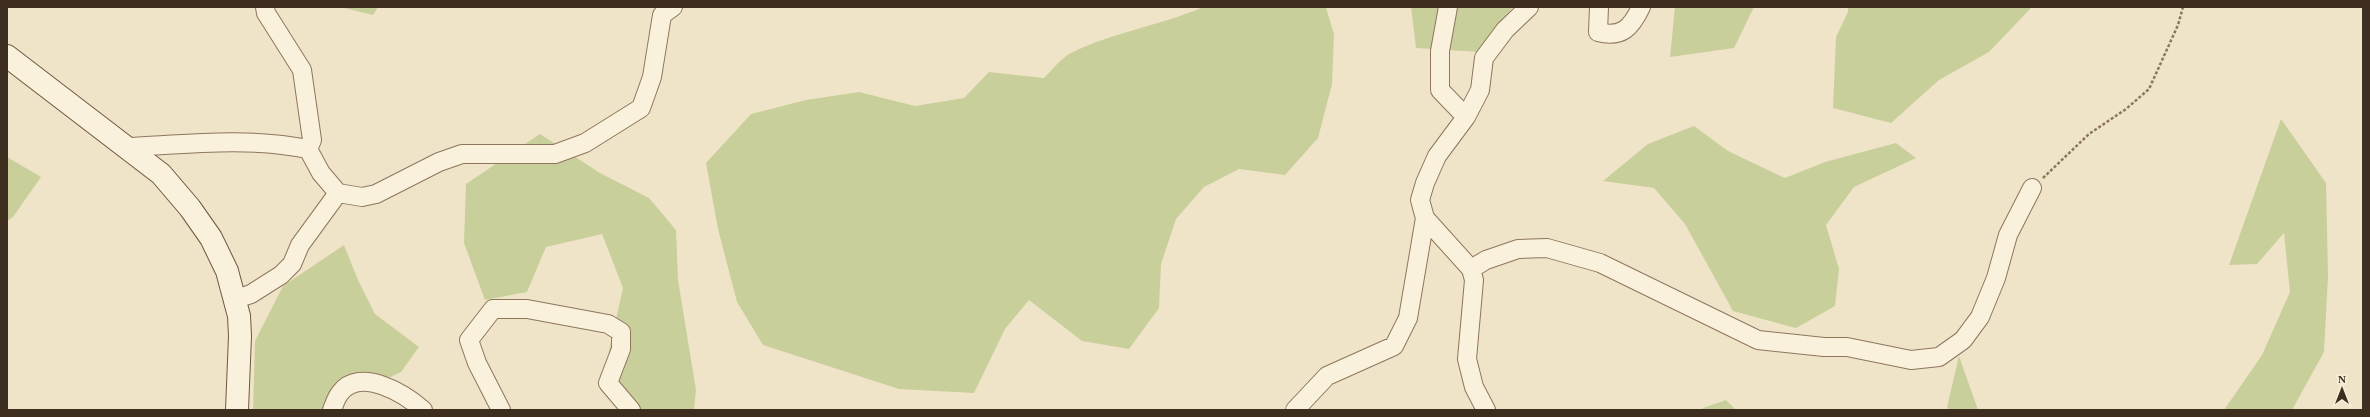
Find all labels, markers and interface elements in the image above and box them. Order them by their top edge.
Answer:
north arrow [2322,369,2362,409]
text: N [2338,373,2346,385]

